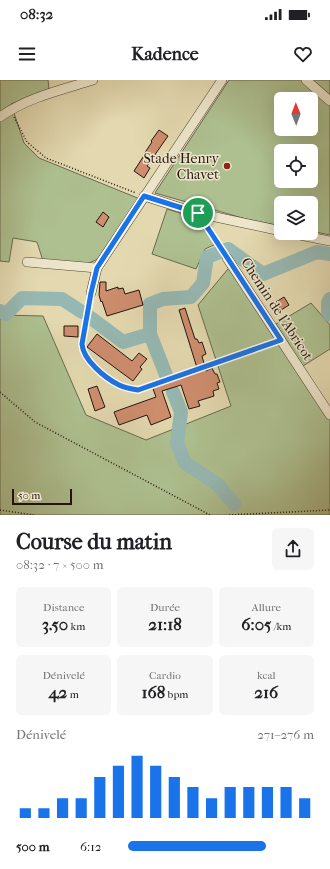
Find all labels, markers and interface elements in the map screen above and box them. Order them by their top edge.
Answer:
text: 08:32 [20,5,53,23]
icon: menu [16,43,38,65]
icon: heart [292,43,314,65]
text: Kadence [131,44,199,65]
north arrow [274,92,318,136]
map controls [274,92,318,240]
button: locate [274,144,318,188]
place label: Stade Henry Chavet [143,150,220,183]
marker: Stade Henry Chavet [222,161,232,171]
pin [181,196,215,230]
button: layers [274,196,318,240]
icon: arrive [187,202,209,224]
street label: Chemin de l'Abricot [237,254,317,364]
scale bar [12,487,72,506]
text: 50 m [18,489,40,502]
button: share [272,528,314,570]
text: Course du matin [16,529,172,555]
text: 08:32 · 7 × 500 m [16,557,103,572]
text: Distance [43,601,84,614]
text: Durée [150,601,180,614]
text: Allure [252,601,281,614]
text: 3.50 [42,614,68,634]
text: 21:18 [148,614,182,634]
text: 6:05 [241,614,271,634]
text: km [68,620,85,633]
text: /km [271,620,291,633]
text: Dénivelé [42,669,85,682]
text: Cardio [149,669,181,682]
text: kcal [257,669,276,682]
text: 42 [49,682,67,702]
text: 168 [142,682,165,702]
text: 216 [254,682,278,702]
text: m [67,688,79,701]
text: bpm [165,688,188,701]
text: Dénivelé [16,727,66,742]
text: 271–276 m [257,727,314,742]
text: 500 m [16,839,50,854]
text: 6:12 [80,839,102,854]

